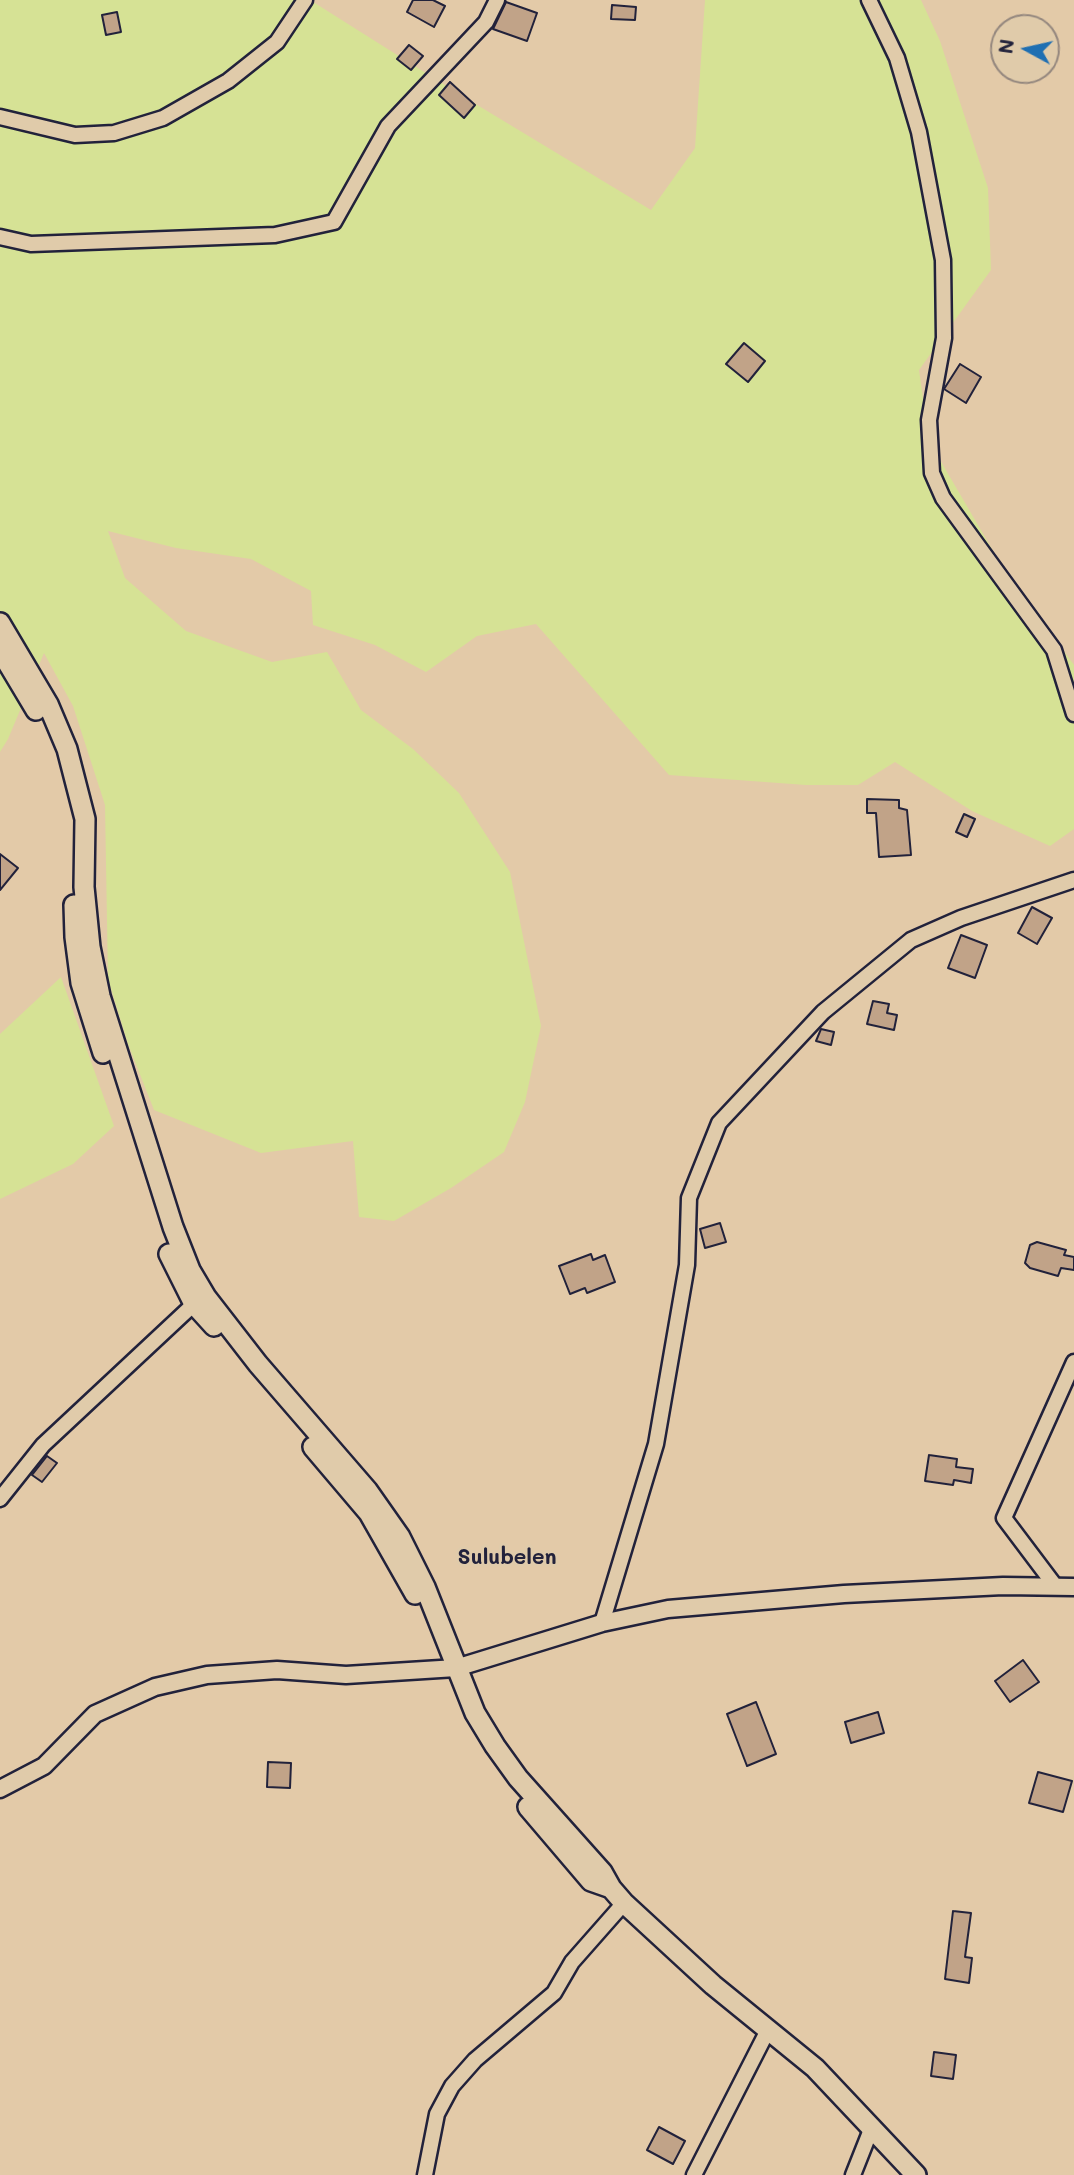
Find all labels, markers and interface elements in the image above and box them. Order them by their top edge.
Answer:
north arrow [990,14,1060,84]
text: N [992,37,1019,55]
district label: Sulubelen [458,1545,556,1571]

